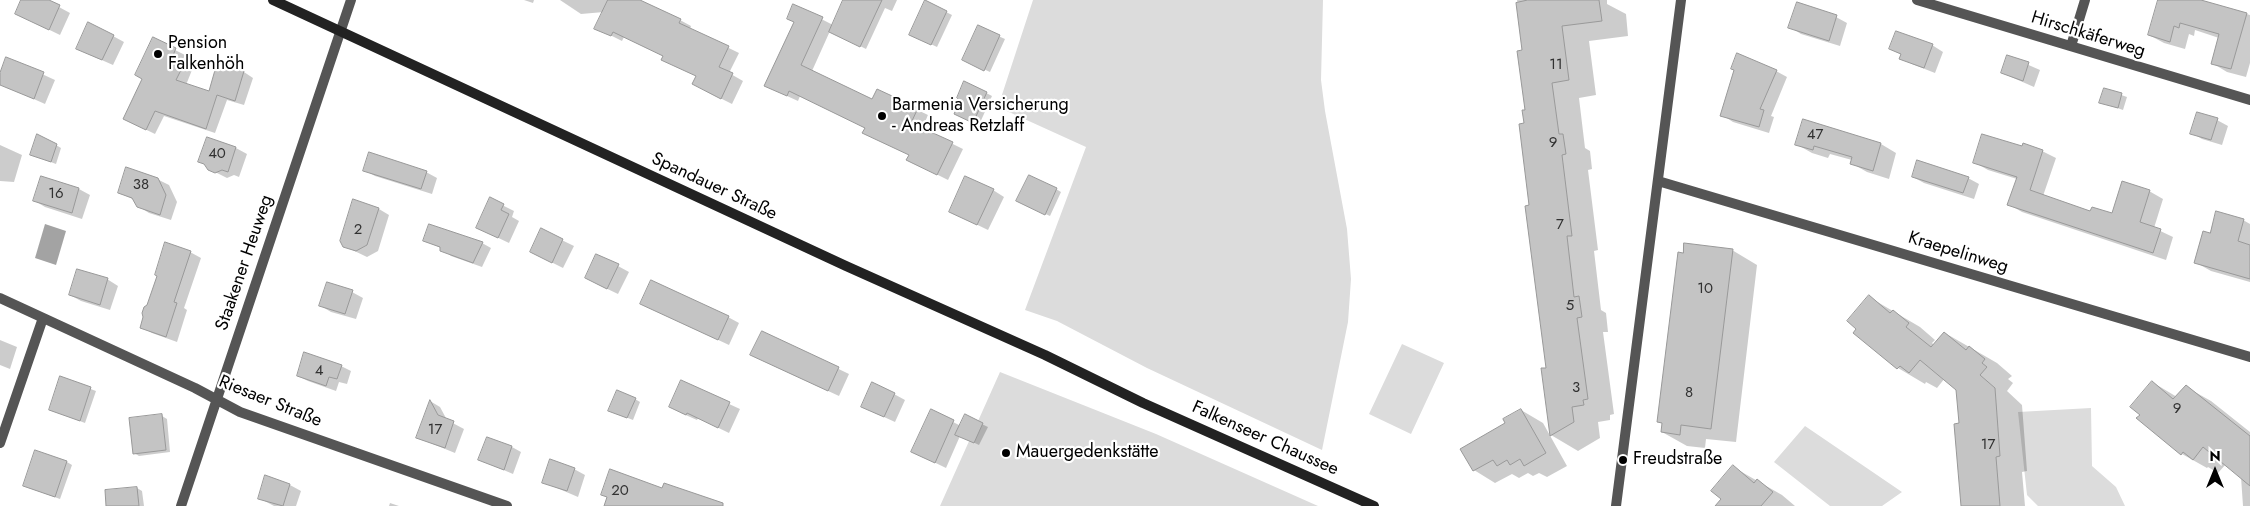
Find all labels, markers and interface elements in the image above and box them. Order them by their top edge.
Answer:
street label: Hirschkäferweg [2028,7,2148,63]
place label: Pension Falkenhöh [168,33,244,76]
marker: Pension Falkenhöh [152,48,164,60]
house number: 11 [1549,56,1563,74]
place label: Barmenia Versicherung - Andreas Retzlaff [892,95,1069,138]
marker: Barmenia Versicherung - Andreas Retzlaff [876,110,888,122]
house number: 47 [1807,126,1823,144]
house number: 9 [1549,134,1557,152]
house number: 40 [208,145,226,163]
street label: Spandauer Straße [648,148,780,226]
house number: 38 [133,176,149,194]
house number: 16 [48,185,64,203]
street label: Staakener Heuweg [212,192,278,334]
house number: 7 [1556,216,1564,234]
house number: 2 [354,221,362,239]
street label: Kraepelinweg [1905,228,2011,278]
house number: 10 [1697,280,1713,298]
house number: 5 [1566,297,1574,315]
house number: 4 [315,362,323,380]
street label: Riesaer Straße [215,372,325,432]
house number: 3 [1572,379,1580,397]
house number: 8 [1685,384,1693,402]
street label: Falkenseer Chaussee [1188,397,1342,481]
house number: 9 [2173,400,2181,418]
house number: 17 [428,421,442,439]
house number: 17 [1981,436,1995,454]
place label: Mauergedenkstätte [1016,442,1159,464]
north arrow [2190,446,2240,496]
text: N [2209,446,2221,466]
marker: Mauergedenkstätte [1000,447,1012,459]
place label: Freudstraße [1633,449,1722,471]
marker: Freudstraße [1617,454,1629,466]
house number: 20 [611,482,629,500]

